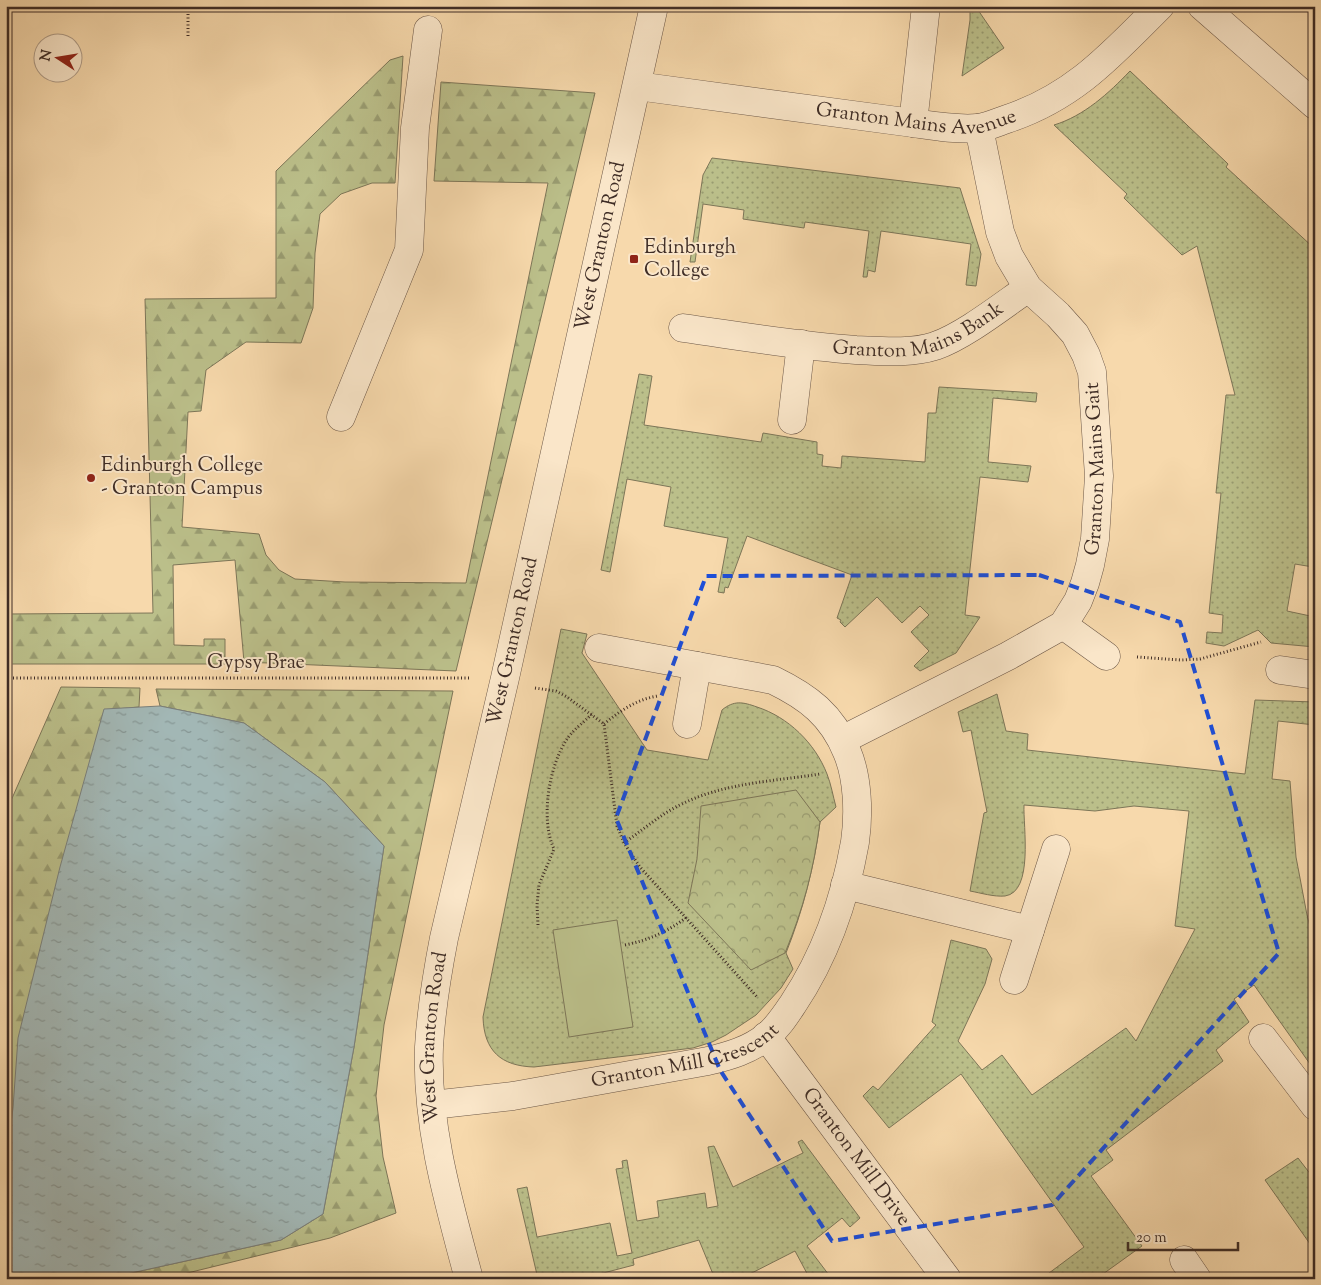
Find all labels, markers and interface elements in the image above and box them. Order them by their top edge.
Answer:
north arrow [32,32,82,82]
text: N [36,48,58,63]
street label: Granton Mains Avenue [814,96,1021,143]
street label: West Granton Road [568,159,634,333]
place label: Edinburgh College [644,234,736,286]
marker: Edinburgh College [628,253,640,265]
street label: Granton Mains Bank [831,295,1010,366]
street label: Granton Mains Gait [1078,381,1114,558]
place label: Edinburgh College - Granton Campus [101,452,263,504]
marker: Edinburgh College - Granton Campus [85,472,97,484]
street label: West Granton Road [480,554,546,729]
street label: Gypsy Brae [207,649,305,678]
street label: West Granton Road [414,949,456,1125]
street label: Granton Mill Crescent [589,1017,787,1096]
street label: Granton Mill Drive [795,1082,918,1232]
scale bar [1128,1220,1238,1252]
text: 20 m [1136,1228,1167,1249]

